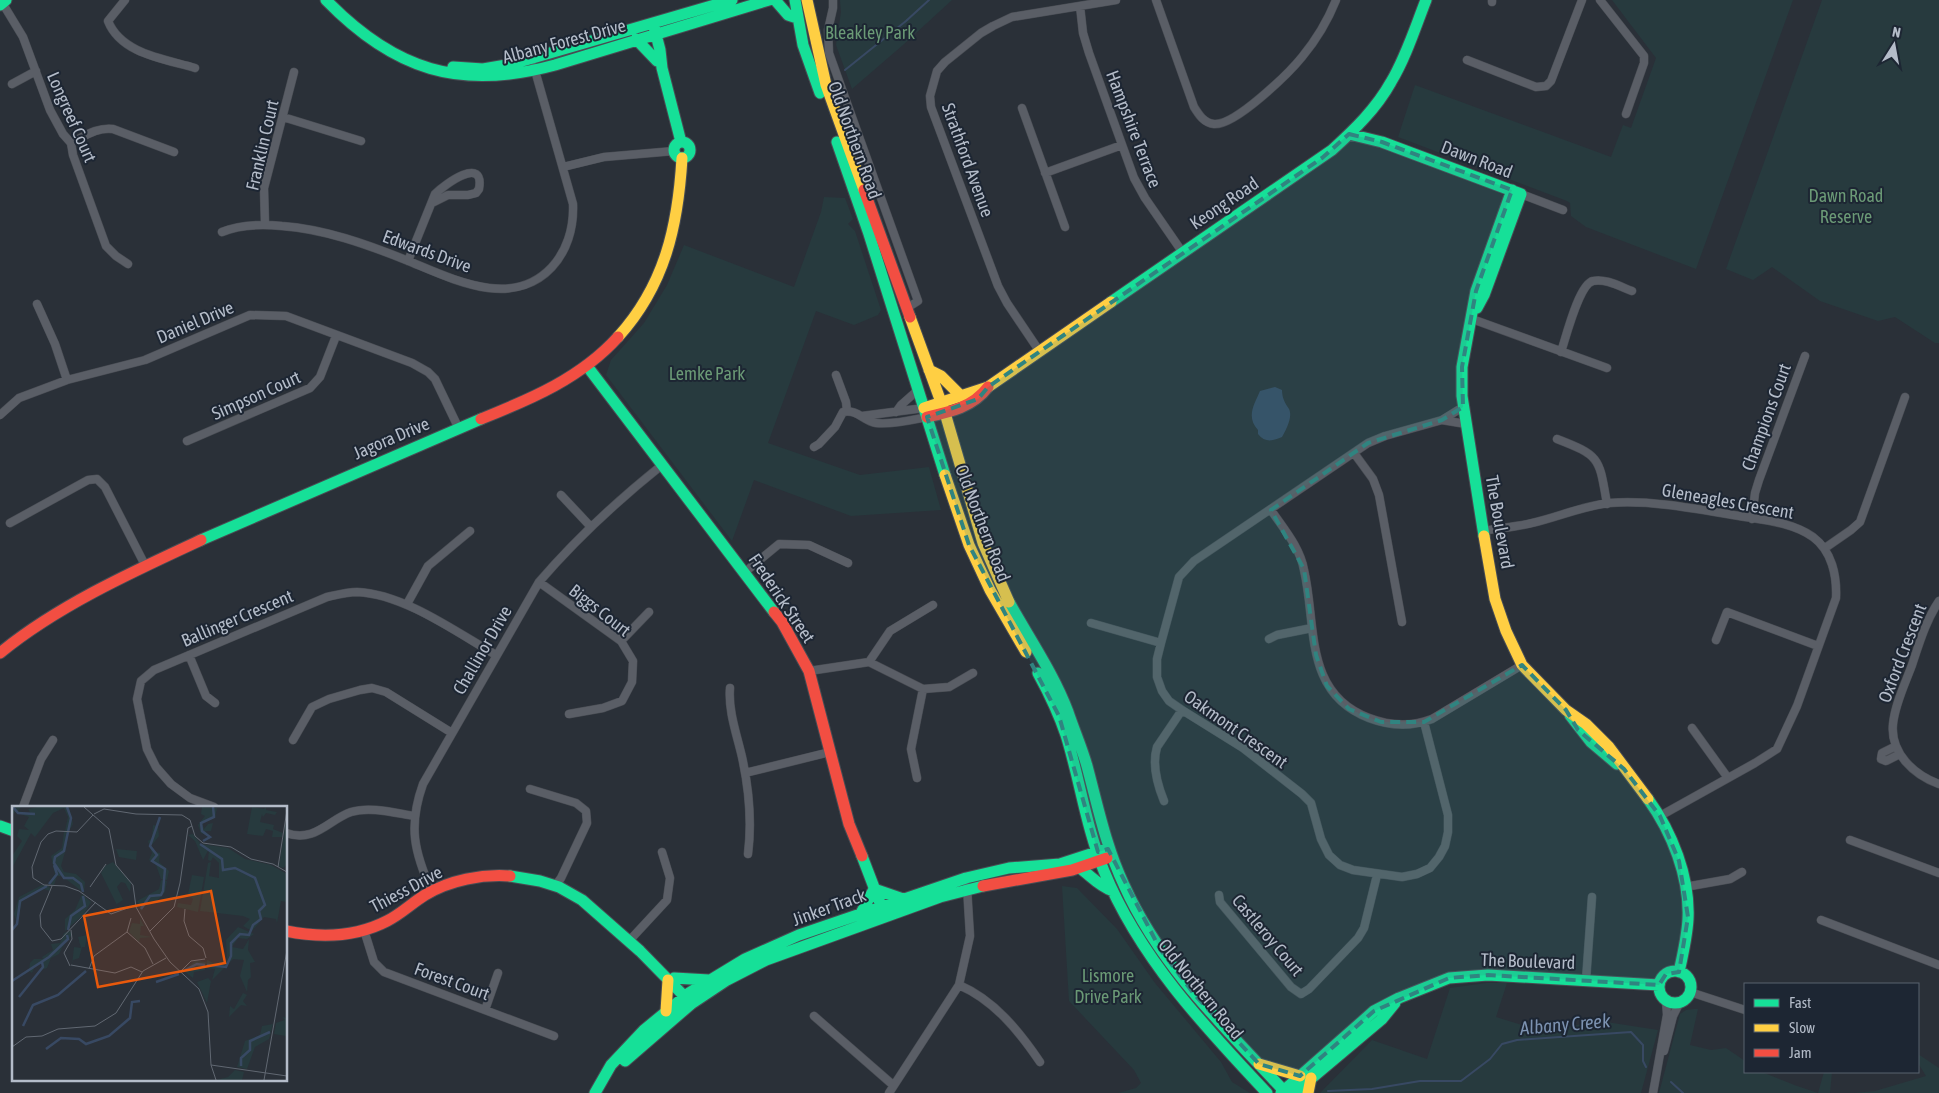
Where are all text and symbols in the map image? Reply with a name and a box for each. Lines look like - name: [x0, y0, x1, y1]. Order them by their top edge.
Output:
- street label: Albany Forest Drive: [500, 14, 628, 68]
- north arrow: [1869, 20, 1919, 70]
- park label: Bleakley Park: [825, 22, 915, 43]
- text: N: [1891, 24, 1902, 41]
- street label: Hampshire Terrace: [1102, 67, 1166, 191]
- street label: Longreef Court: [43, 69, 101, 165]
- street label: Old Northern Road: [824, 78, 886, 202]
- street label: Franklin Court: [241, 98, 283, 192]
- street label: Strathford Avenue: [938, 100, 998, 220]
- street label: Dawn Road: [1438, 136, 1516, 182]
- street label: Keong Road: [1186, 172, 1262, 234]
- park label: Dawn Road Reserve: [1809, 185, 1883, 227]
- street label: Edwards Drive: [380, 225, 474, 277]
- street label: Daniel Drive: [153, 296, 237, 348]
- street label: Champions Court: [1737, 361, 1795, 473]
- park label: Lemke Park: [669, 363, 745, 384]
- street label: Simpson Court: [208, 366, 304, 424]
- street label: Jagora Drive: [350, 413, 432, 463]
- street label: Old Northern Road: [951, 462, 1015, 584]
- street label: The Boulevard: [1481, 474, 1519, 570]
- street label: Gleneagles Crescent: [1660, 479, 1796, 523]
- street label: Frederick Street: [745, 549, 819, 647]
- street label: Biggs Court: [565, 580, 635, 640]
- street label: Ballinger Crescent: [178, 585, 296, 651]
- street label: Oxford Crescent: [1874, 601, 1930, 705]
- street label: Challinor Drive: [448, 602, 516, 698]
- street label: Oakmont Crescent: [1180, 686, 1292, 772]
- inset map: [12, 806, 288, 1080]
- street label: Thiess Drive: [366, 861, 446, 917]
- street label: Jinker Track: [789, 884, 869, 930]
- street label: Castleroy Court: [1228, 890, 1308, 980]
- street label: Old Northern Road: [1154, 934, 1248, 1044]
- street label: The Boulevard: [1480, 949, 1576, 973]
- street label: Forest Court: [412, 958, 492, 1004]
- park label: Lismore Drive Park: [1074, 965, 1142, 1007]
- legend: [1744, 983, 1919, 1073]
- text: Fast: [1789, 994, 1811, 1011]
- water label: Albany Creek: [1518, 1009, 1612, 1039]
- text: Slow: [1789, 1019, 1815, 1036]
- text: Jam: [1789, 1044, 1812, 1061]

